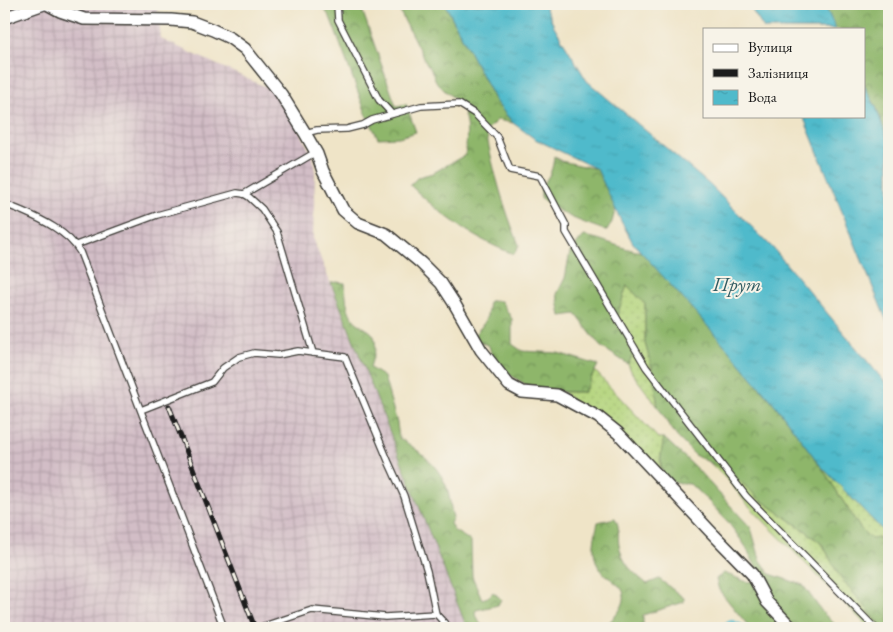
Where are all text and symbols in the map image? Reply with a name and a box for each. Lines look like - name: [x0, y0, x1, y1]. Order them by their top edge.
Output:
- legend: [703, 28, 866, 118]
- text: Вулиця: [748, 37, 793, 56]
- text: Залізниця: [748, 63, 809, 82]
- text: Вода: [748, 87, 777, 106]
- water label: Прут: [712, 271, 761, 297]

